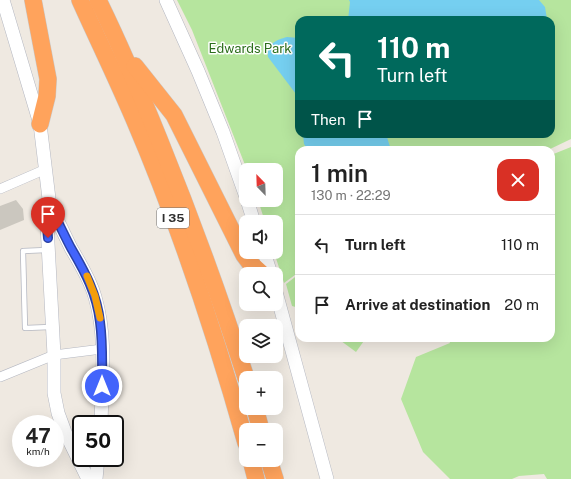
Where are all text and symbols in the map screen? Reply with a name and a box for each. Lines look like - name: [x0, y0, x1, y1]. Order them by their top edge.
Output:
- text: 110 m: [377, 31, 450, 64]
- icon: left: [311, 32, 363, 84]
- park label: Edwards Park: [208, 41, 292, 56]
- text: Turn left: [377, 65, 447, 86]
- icon: arrive: [354, 108, 376, 130]
- text: Then: [311, 111, 346, 128]
- text: 1 min: [311, 159, 368, 187]
- button: close: [497, 159, 539, 201]
- north arrow: [239, 163, 283, 207]
- map controls: [239, 163, 283, 467]
- text: 130 m · 22:29: [311, 188, 391, 203]
- pin: [31, 197, 65, 238]
- icon: arrive: [37, 203, 59, 225]
- road number: I 35: [157, 208, 189, 228]
- button: sound: [239, 215, 283, 259]
- icon: left: [311, 234, 333, 256]
- text: Turn left: [345, 236, 406, 253]
- text: 110 m: [501, 236, 539, 253]
- button: search: [239, 267, 283, 311]
- icon: arrive: [311, 294, 333, 316]
- text: Arrive at destination: [345, 296, 490, 313]
- text: 20 m: [504, 296, 539, 313]
- button: layers: [239, 319, 283, 363]
- position arrow: [81, 365, 123, 407]
- button: +: [239, 371, 283, 415]
- speed limit sign: 50: [72, 415, 124, 467]
- button: −: [239, 423, 283, 467]
- text: 47: [25, 424, 51, 448]
- text: km/h: [26, 445, 50, 457]

